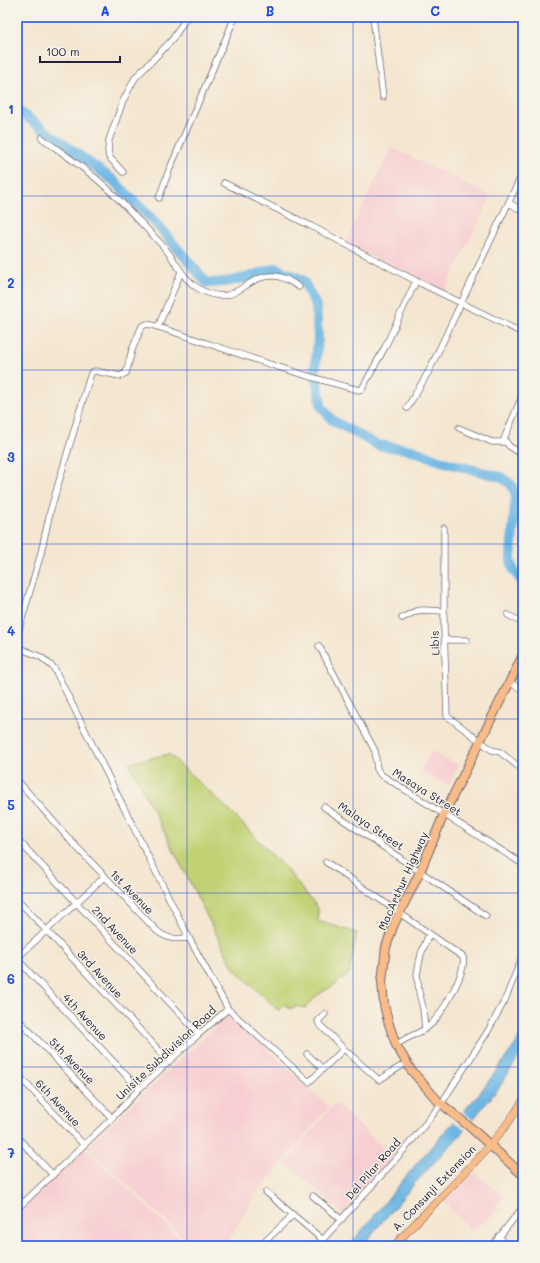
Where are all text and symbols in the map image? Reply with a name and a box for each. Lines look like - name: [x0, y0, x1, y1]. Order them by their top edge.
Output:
- text: A: [100, 2, 110, 19]
- text: B: [266, 2, 275, 19]
- text: C: [430, 2, 440, 19]
- scale bar: [40, 38, 120, 64]
- text: 100 m: [46, 43, 80, 59]
- text: 1: [8, 100, 14, 117]
- text: 2: [7, 274, 15, 291]
- text: 3: [7, 448, 15, 465]
- text: 4: [7, 622, 15, 639]
- street label: Libis: [427, 630, 442, 656]
- street label: Masaya Street: [390, 764, 465, 819]
- text: 5: [7, 796, 15, 813]
- street label: Malaya Street: [335, 798, 407, 853]
- street label: MacArthur Highway: [374, 829, 431, 932]
- street label: 1st Avenue: [107, 866, 158, 917]
- street label: 2nd Avenue: [89, 902, 142, 957]
- street label: 3rd Avenue: [74, 946, 127, 1001]
- text: 6: [7, 970, 15, 987]
- street label: 4th Avenue: [60, 990, 111, 1044]
- street label: Unisite Subdivision Road: [112, 1002, 219, 1103]
- street label: 5th Avenue: [46, 1034, 98, 1087]
- street label: 6th Avenue: [33, 1076, 84, 1130]
- street label: Del Pilar Road: [342, 1135, 403, 1203]
- street label: A. Consunji Extension: [389, 1141, 479, 1234]
- text: 7: [7, 1144, 15, 1161]

